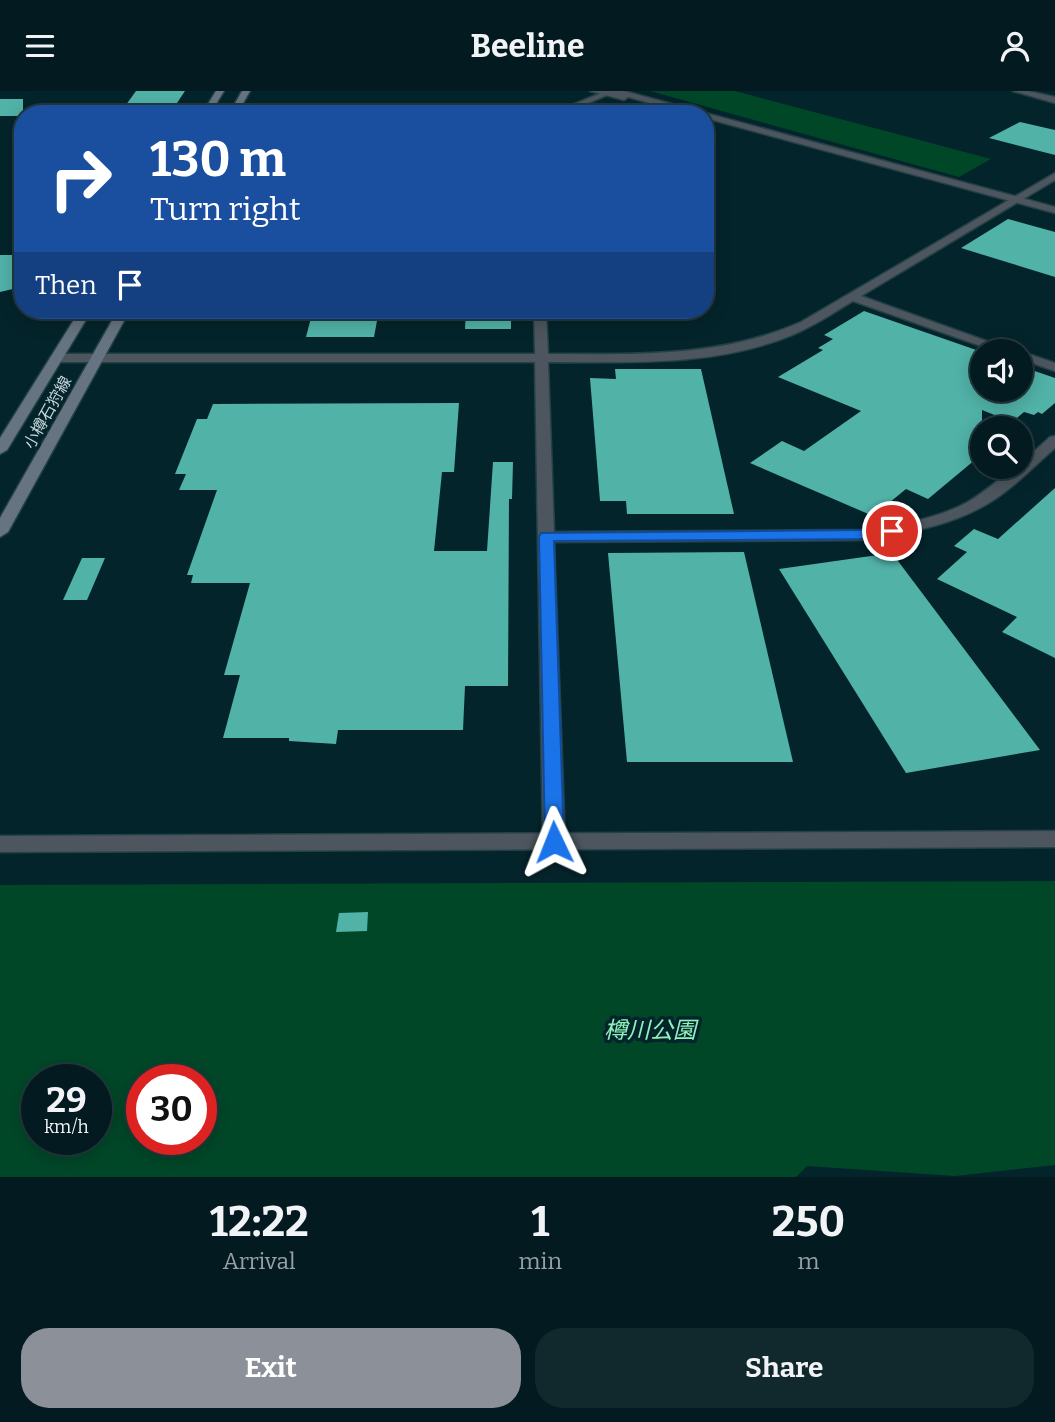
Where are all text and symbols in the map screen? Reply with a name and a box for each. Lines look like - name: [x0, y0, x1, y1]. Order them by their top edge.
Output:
- icon: menu: [21, 27, 59, 65]
- text: Beeline: [471, 27, 584, 65]
- icon: person: [996, 27, 1034, 65]
- text: 130 m: [150, 130, 286, 189]
- icon: right: [35, 133, 126, 224]
- text: Turn right: [150, 190, 301, 228]
- icon: arrive: [111, 266, 149, 304]
- text: Then: [35, 270, 97, 301]
- map controls: [970, 339, 1033, 479]
- button: sound: [970, 339, 1033, 402]
- street label: 小樽石狩線: [20, 373, 75, 452]
- button: search: [970, 416, 1033, 479]
- pin: [862, 501, 922, 561]
- icon: arrive: [873, 512, 911, 550]
- position arrow: [517, 805, 591, 879]
- park label: 樽川公園: [604, 1016, 699, 1044]
- speed limit sign: 30: [126, 1064, 217, 1155]
- text: 29: [46, 1079, 87, 1121]
- text: km/h: [44, 1116, 89, 1138]
- text: 12:22: [210, 1197, 309, 1247]
- text: 1: [531, 1197, 549, 1247]
- text: 250: [772, 1197, 845, 1247]
- text: Arrival: [223, 1247, 296, 1275]
- text: min: [519, 1247, 562, 1275]
- text: m: [797, 1247, 819, 1275]
- button: Exit: [21, 1328, 521, 1408]
- button: Share: [535, 1328, 1034, 1408]

